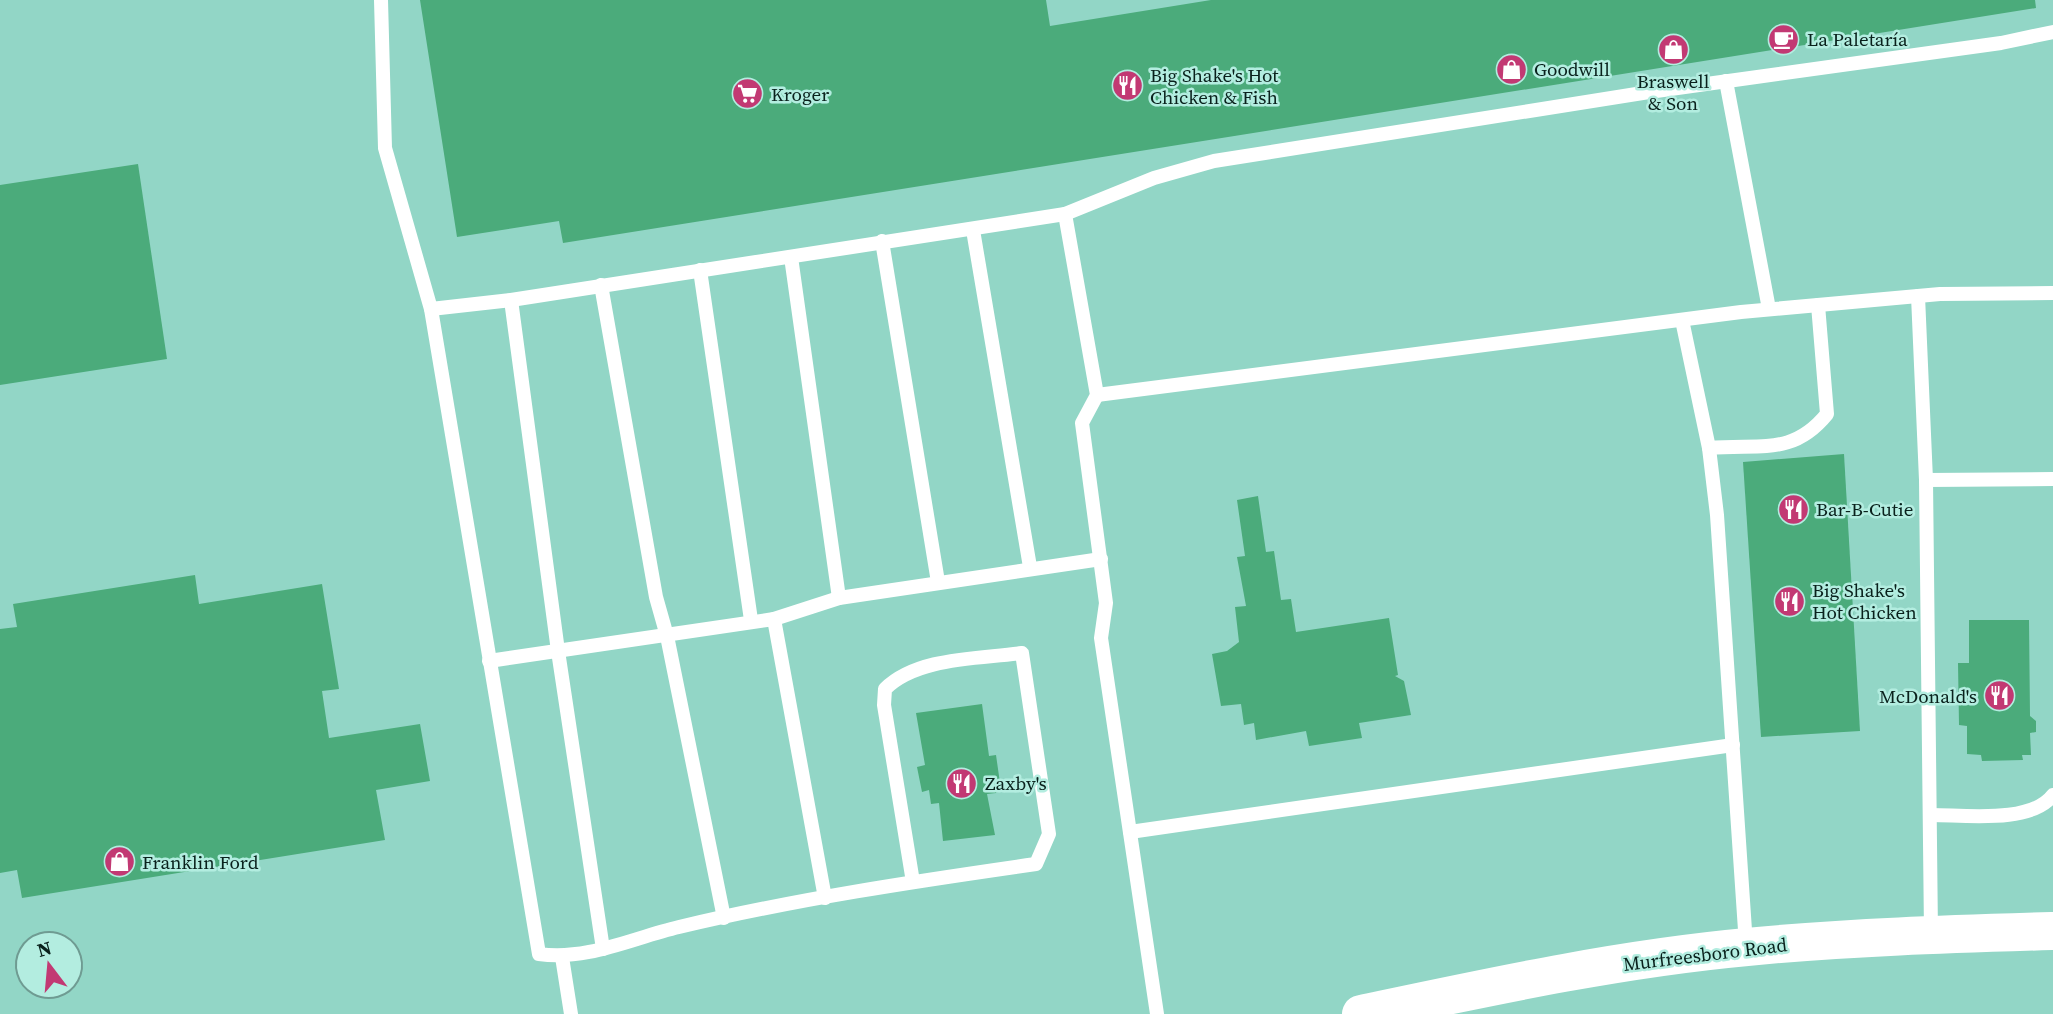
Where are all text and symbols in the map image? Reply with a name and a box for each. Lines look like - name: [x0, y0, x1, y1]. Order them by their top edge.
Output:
- cafe icon: La Paletaría: [1767, 22, 1801, 56]
- place label: La Paletaría: [1807, 26, 1908, 52]
- shop icon: Braswell & Son: [1656, 33, 1690, 67]
- shop icon: Goodwill: [1494, 52, 1528, 86]
- place label: Goodwill: [1534, 56, 1610, 82]
- place label: Big Shake's Hot Chicken & Fish: [1150, 62, 1279, 110]
- place label: Braswell & Son: [1637, 68, 1710, 116]
- restaurant icon: Big Shake's Hot Chicken & Fish: [1110, 69, 1144, 103]
- supermarket icon: Kroger: [731, 77, 765, 111]
- place label: Kroger: [771, 81, 829, 107]
- restaurant icon: Bar-B-Cutie: [1776, 492, 1810, 526]
- place label: Bar-B-Cutie: [1816, 496, 1913, 522]
- place label: Big Shake's Hot Chicken: [1812, 577, 1917, 625]
- restaurant icon: Big Shake's Hot Chicken: [1772, 584, 1806, 618]
- restaurant icon: McDonald's: [1983, 679, 2017, 713]
- place label: McDonald's: [1879, 683, 1977, 709]
- restaurant icon: Zaxby's: [945, 766, 979, 800]
- place label: Zaxby's: [985, 770, 1047, 796]
- shop icon: Franklin Ford: [102, 845, 136, 879]
- place label: Franklin Ford: [142, 849, 259, 875]
- north arrow: [14, 930, 84, 1000]
- street label: Murfreesboro Road: [1622, 931, 1789, 977]
- text: N: [34, 934, 55, 963]

